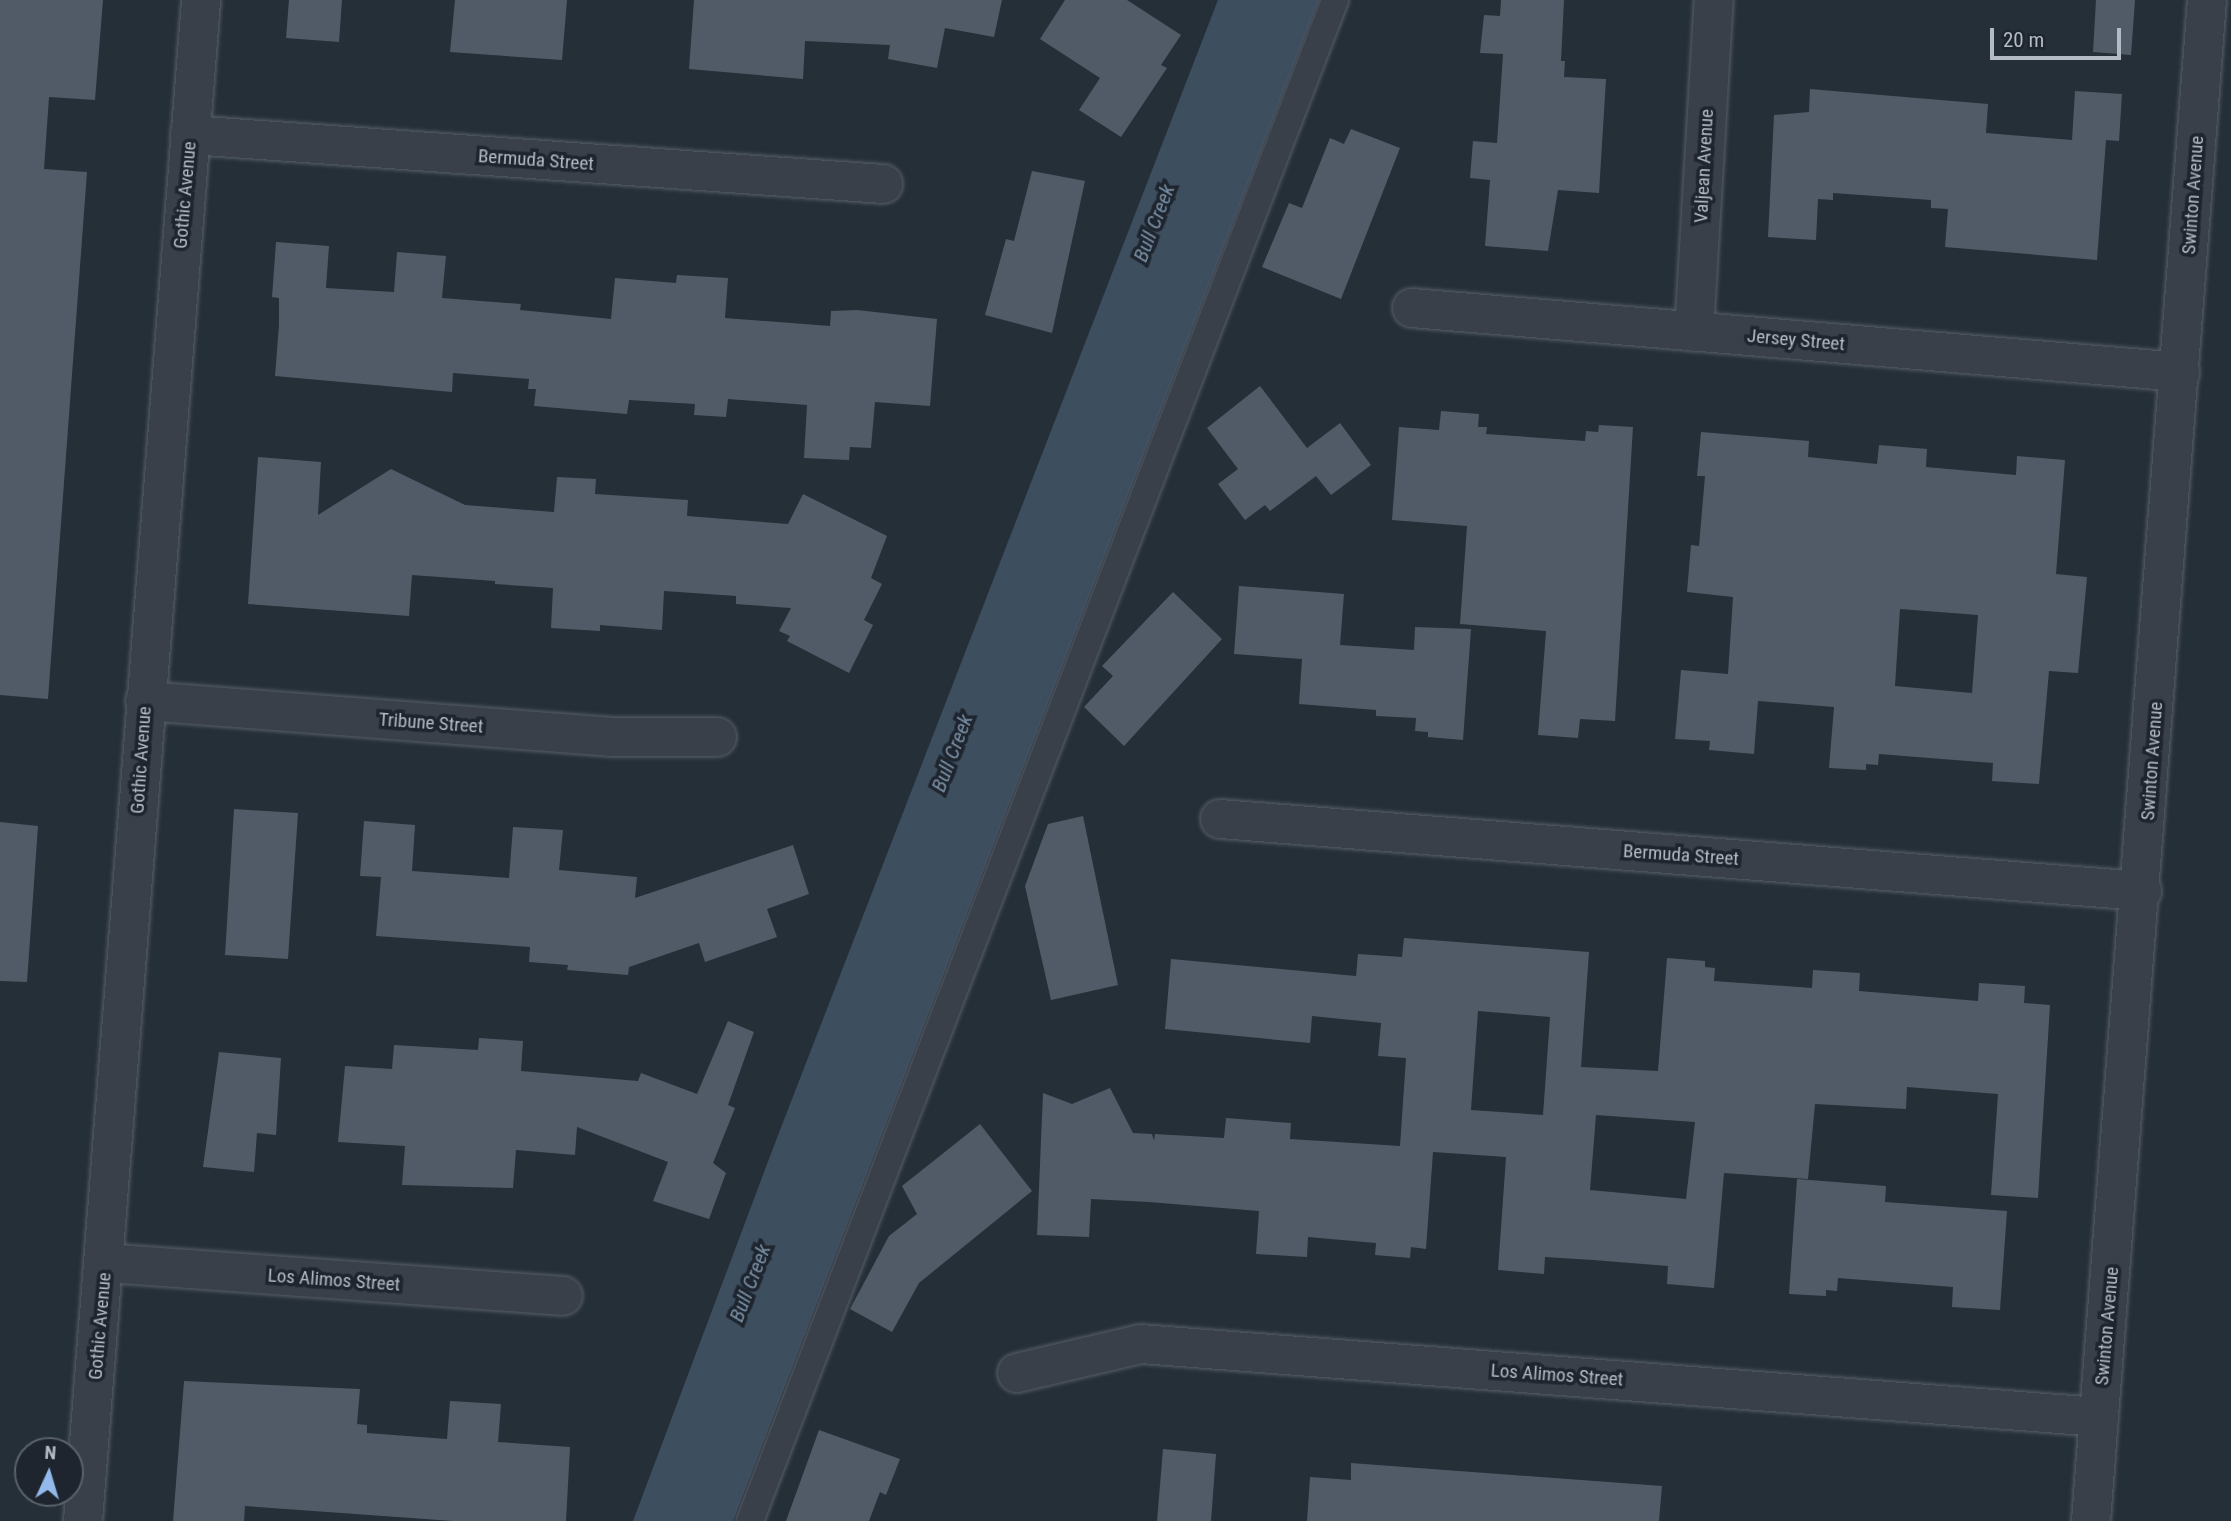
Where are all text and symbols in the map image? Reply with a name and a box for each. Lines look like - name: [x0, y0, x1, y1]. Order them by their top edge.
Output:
- scale bar: [1993, 14, 2124, 58]
- text: 20 m: [2003, 28, 2044, 52]
- street label: Valjean Avenue: [1690, 108, 1718, 224]
- street label: Swinton Avenue: [2177, 135, 2209, 255]
- street label: Gothic Avenue: [169, 140, 201, 250]
- street label: Bermuda Street: [477, 145, 595, 175]
- water label: Bull Creek: [1128, 181, 1180, 265]
- street label: Jersey Street: [1746, 324, 1846, 356]
- street label: Swinton Avenue: [2136, 701, 2168, 821]
- street label: Gothic Avenue: [126, 705, 156, 815]
- street label: Tribune Street: [378, 708, 484, 738]
- water label: Bull Creek: [926, 711, 978, 795]
- street label: Bermuda Street: [1622, 840, 1740, 870]
- water label: Bull Creek: [724, 1241, 776, 1325]
- street label: Los Alimos Street: [267, 1264, 401, 1296]
- street label: Swinton Avenue: [2090, 1266, 2124, 1386]
- street label: Gothic Avenue: [84, 1271, 116, 1381]
- street label: Los Alimos Street: [1490, 1359, 1624, 1391]
- north arrow: [14, 1437, 84, 1507]
- text: N: [44, 1441, 57, 1464]

